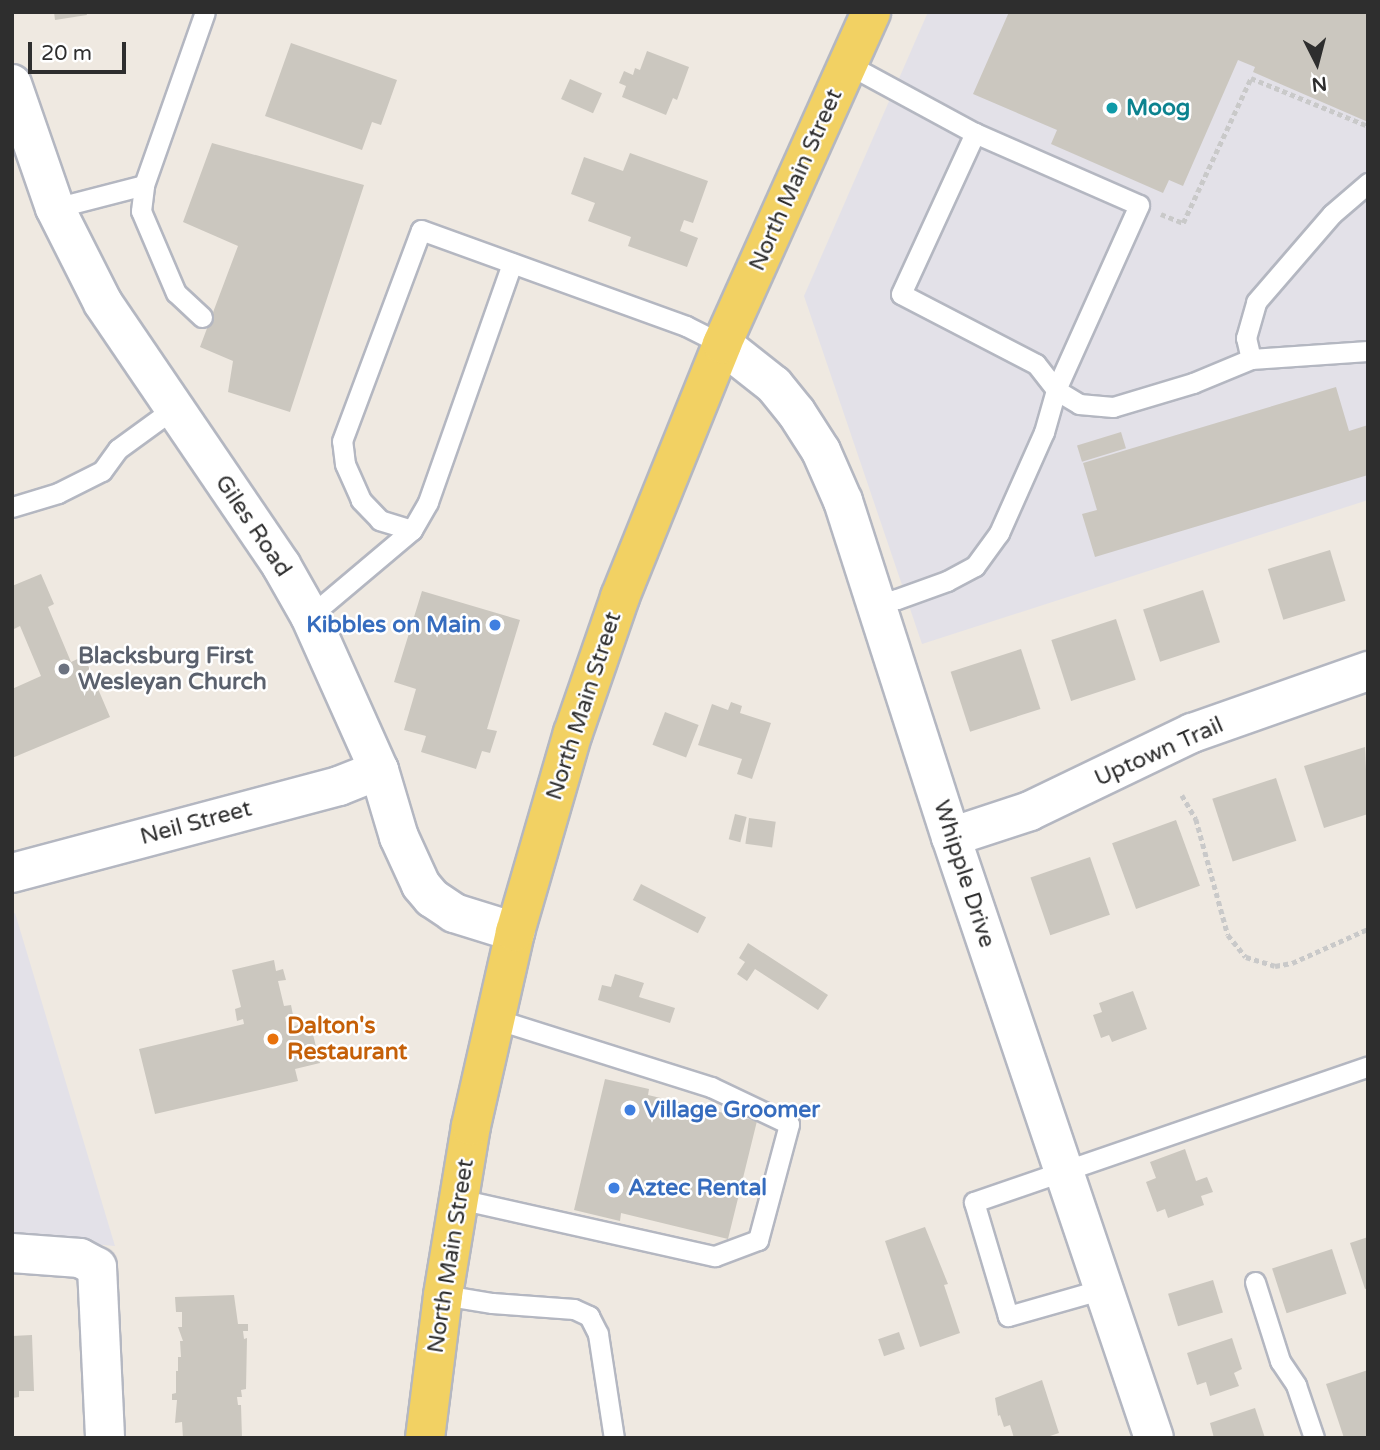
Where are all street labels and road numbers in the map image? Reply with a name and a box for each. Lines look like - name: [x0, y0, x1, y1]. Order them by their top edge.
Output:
- street label: North Main Street: [743, 85, 849, 275]
- street label: Giles Road: [209, 470, 297, 582]
- street label: North Main Street: [541, 608, 627, 804]
- street label: Uptown Trail: [1090, 711, 1228, 793]
- street label: Neil Street: [137, 795, 255, 851]
- street label: Whipple Drive: [927, 797, 1001, 951]
- street label: North Main Street: [422, 1157, 480, 1355]

